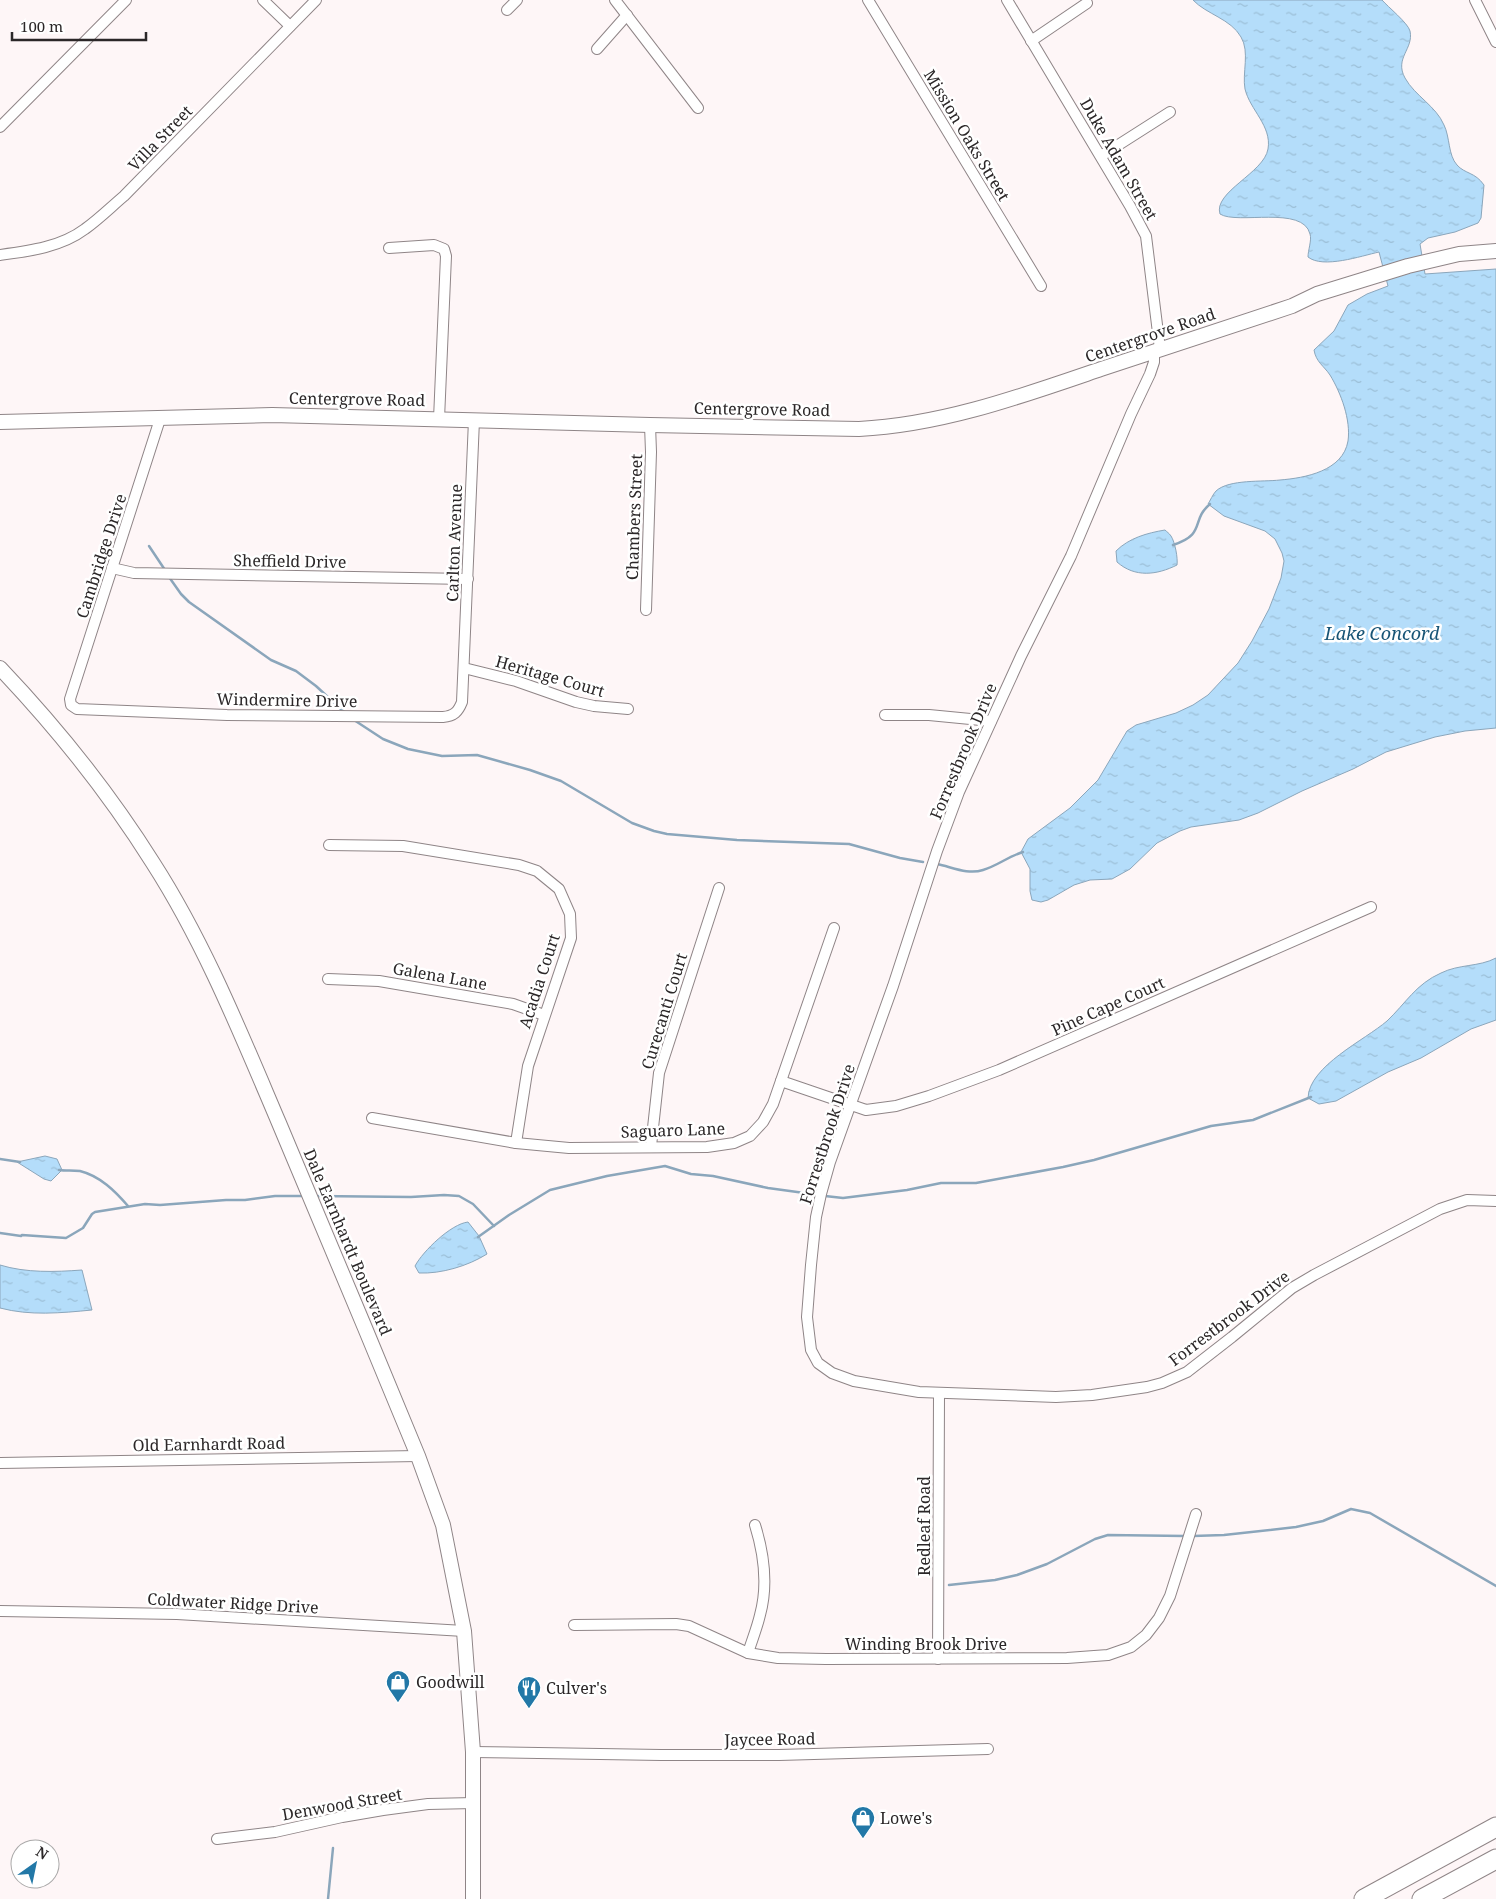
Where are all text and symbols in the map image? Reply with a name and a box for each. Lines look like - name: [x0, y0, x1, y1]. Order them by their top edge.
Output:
- scale bar: [12, 10, 146, 42]
- text: 100 m: [20, 16, 63, 36]
- street label: Mission Oaks Street: [919, 65, 1015, 205]
- street label: Duke Adam Street: [1075, 94, 1163, 224]
- street label: Villa Street: [123, 100, 197, 176]
- street label: Centergrove Road: [1082, 302, 1218, 368]
- street label: Centergrove Road: [289, 387, 426, 411]
- street label: Centergrove Road: [694, 397, 831, 421]
- street label: Chambers Street: [621, 453, 647, 580]
- street label: Carlton Avenue: [441, 484, 467, 602]
- street label: Cambridge Drive: [70, 491, 132, 621]
- street label: Sheffield Drive: [233, 549, 347, 573]
- water label: Lake Concord: [1323, 621, 1440, 645]
- street label: Heritage Court: [493, 650, 607, 702]
- street label: Forrestbrook Drive: [924, 680, 1002, 822]
- street label: Windermire Drive: [216, 688, 358, 712]
- street label: Acadia Court: [513, 930, 565, 1031]
- street label: Curecanti Court: [636, 950, 692, 1072]
- street label: Galena Lane: [391, 957, 489, 995]
- street label: Pine Cape Court: [1048, 971, 1168, 1041]
- street label: Forrestbrook Drive: [794, 1061, 860, 1207]
- street label: Saguaro Lane: [621, 1117, 725, 1143]
- street label: Dale Earnhardt Boulevard: [299, 1145, 397, 1339]
- street label: Forrestbrook Drive: [1164, 1265, 1294, 1371]
- street label: Old Earnhardt Road: [133, 1432, 286, 1456]
- street label: Redleaf Road: [913, 1476, 935, 1576]
- street label: Coldwater Ridge Drive: [147, 1588, 319, 1618]
- street label: Winding Brook Drive: [845, 1633, 1007, 1655]
- shop icon: Goodwill: [385, 1669, 411, 1703]
- place label: Goodwill: [416, 1671, 485, 1693]
- restaurant icon: Culver's: [516, 1675, 542, 1709]
- place label: Culver's: [546, 1677, 607, 1699]
- street label: Jaycee Road: [723, 1727, 816, 1751]
- street label: Denwood Street: [280, 1783, 404, 1825]
- shop icon: Lowe's: [850, 1805, 876, 1839]
- place label: Lowe's: [880, 1807, 932, 1829]
- north arrow: [10, 1839, 60, 1889]
- text: N: [33, 1842, 52, 1864]

